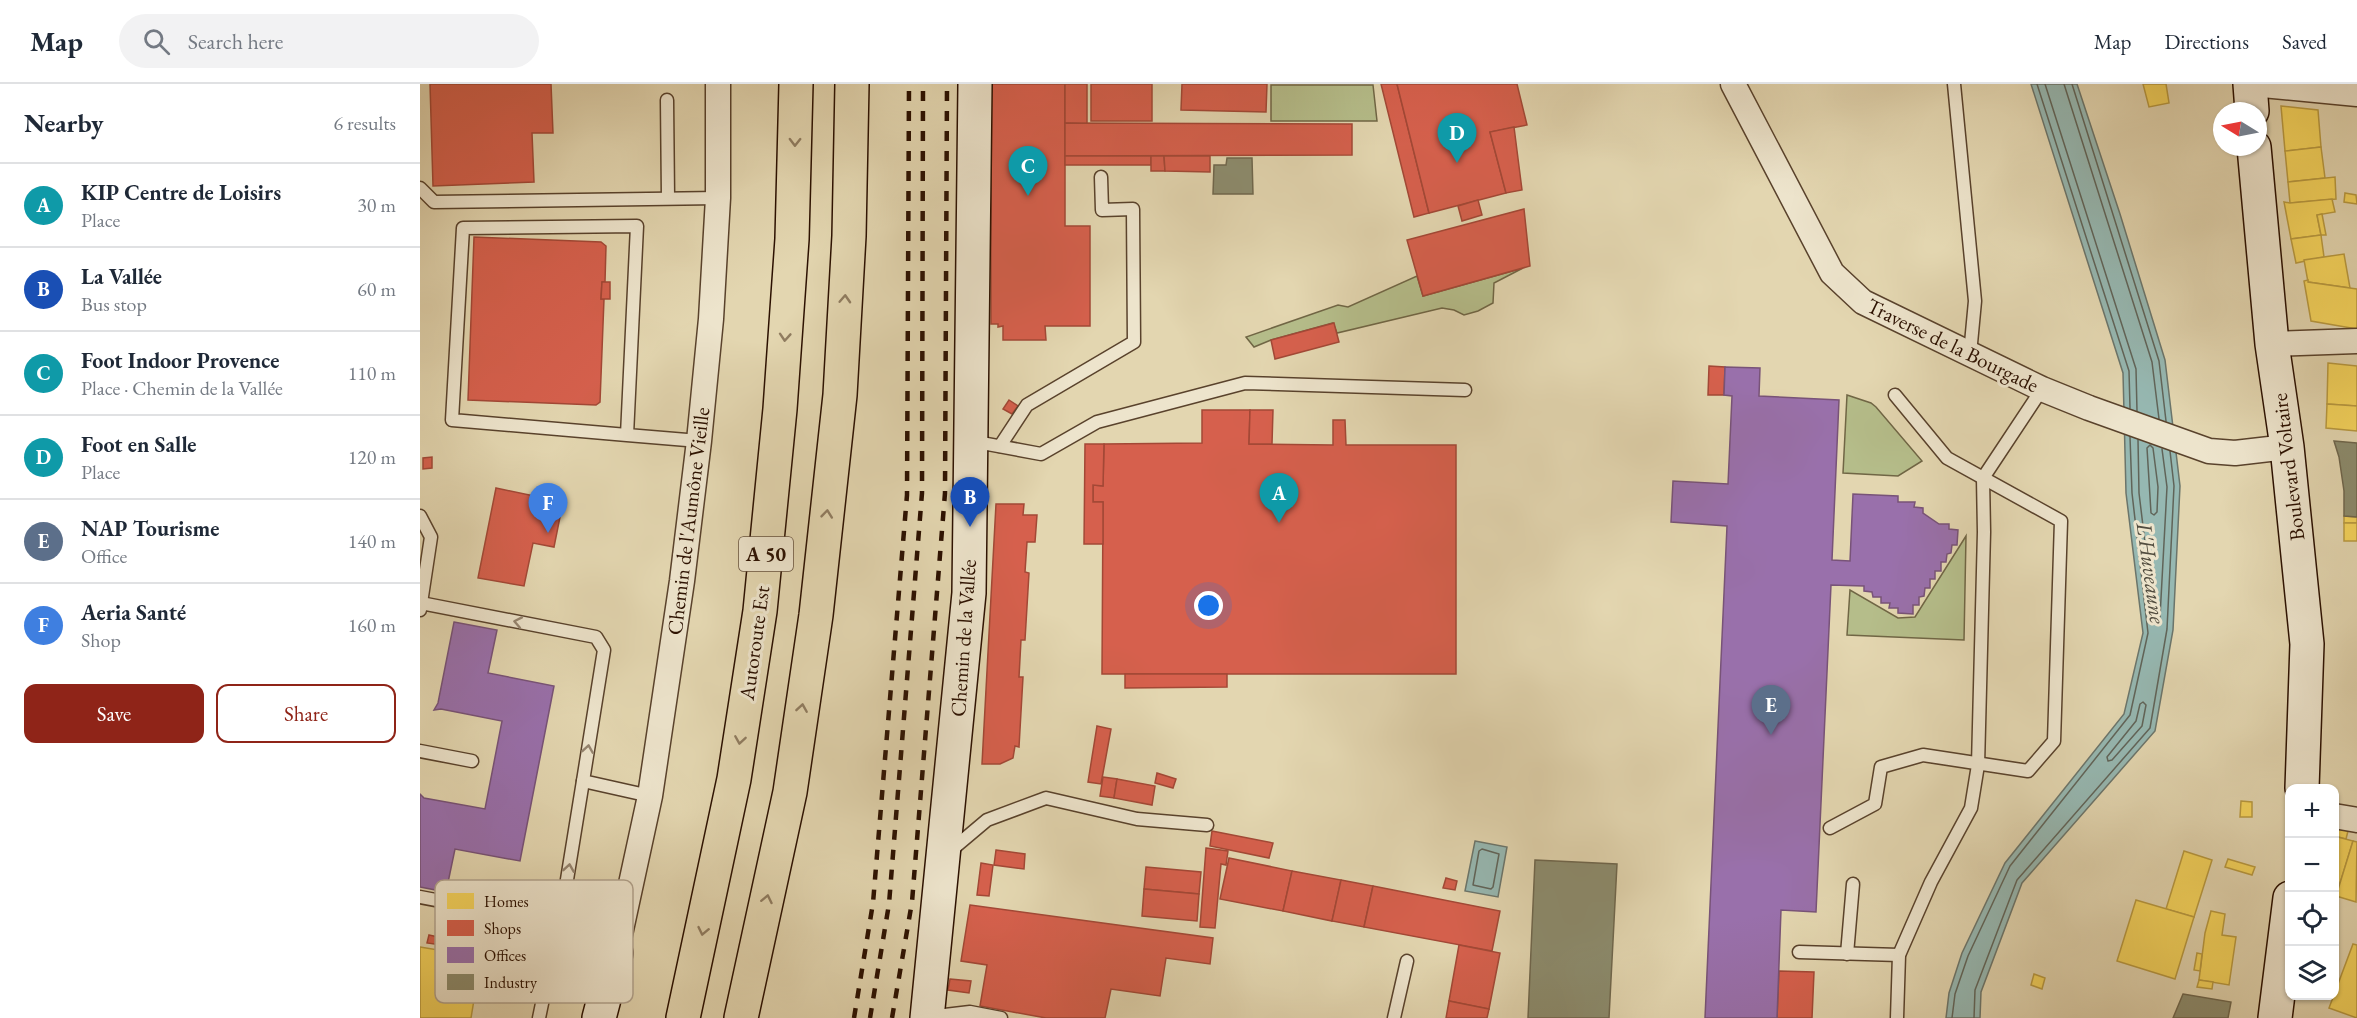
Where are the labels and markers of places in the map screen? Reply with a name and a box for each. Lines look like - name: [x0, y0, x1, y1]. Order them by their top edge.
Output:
- pin: D: [1438, 113, 1476, 163]
- pin: C: [1008, 147, 1048, 196]
- pin: A: [1260, 474, 1298, 523]
- pin: B: [950, 478, 990, 527]
- pin: F: [528, 484, 568, 533]
- pin: E: [1752, 686, 1790, 735]

